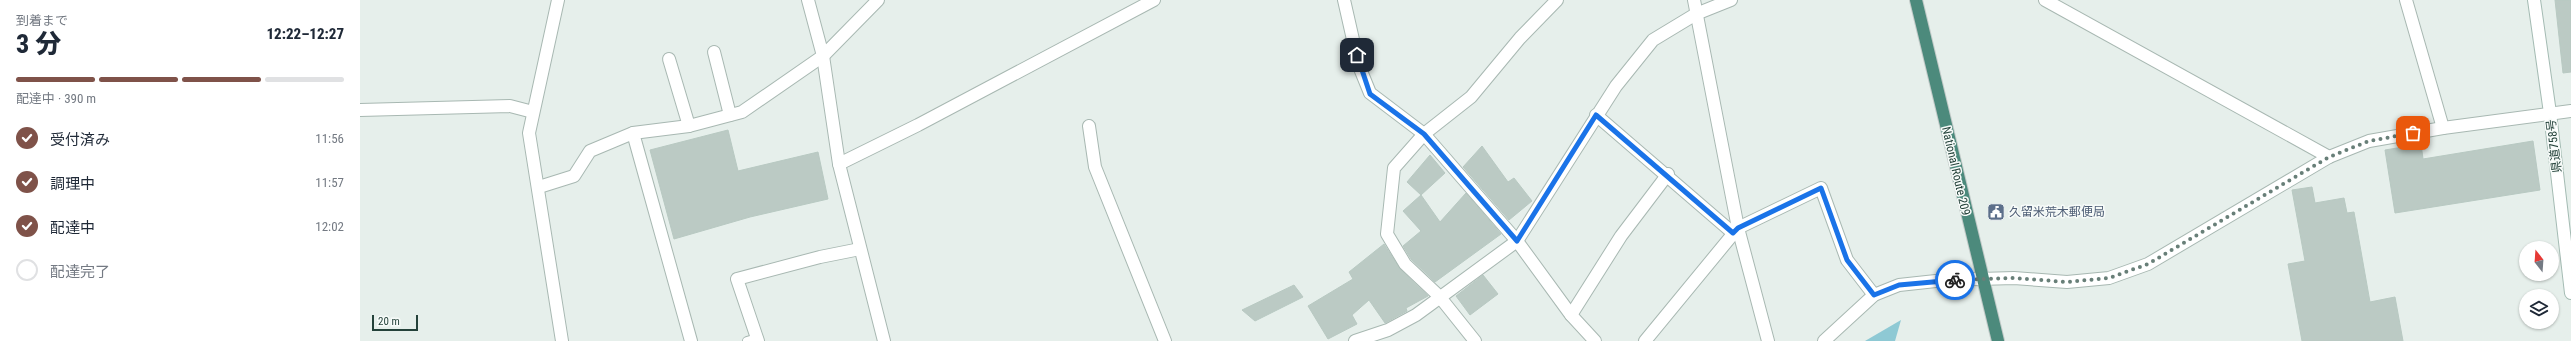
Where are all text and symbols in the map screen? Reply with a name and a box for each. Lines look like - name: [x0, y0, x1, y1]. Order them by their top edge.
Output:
- text: 到着まで: [16, 13, 68, 28]
- text: 12:22–12:27: [266, 25, 344, 43]
- text: 3 分: [16, 29, 61, 59]
- pin: [1340, 38, 1374, 72]
- icon: home: [1346, 44, 1368, 66]
- text: 配達中 · 390 m: [16, 91, 96, 106]
- pin: [2396, 116, 2430, 150]
- street label: 県道758号: [2544, 118, 2564, 174]
- icon: bag: [2402, 122, 2424, 144]
- street label: National Route 209: [1939, 125, 1973, 217]
- icon: check: [16, 127, 38, 149]
- text: 受付済み: [50, 131, 110, 149]
- text: 11:56: [315, 131, 344, 146]
- icon: check: [16, 171, 38, 193]
- text: 調理中: [50, 175, 95, 193]
- text: 11:57: [315, 175, 344, 190]
- public building icon: 久留米荒木郵便局: [1986, 202, 2006, 222]
- place label: 久留米荒木郵便局: [2009, 205, 2105, 219]
- icon: check: [16, 215, 38, 237]
- text: 配達中: [50, 219, 95, 237]
- text: 12:02: [315, 219, 344, 234]
- north arrow: [2519, 241, 2559, 281]
- map controls: [2519, 241, 2559, 329]
- courier: [1935, 260, 1975, 300]
- text: 配達完了: [50, 263, 110, 281]
- icon: bike: [1944, 269, 1966, 291]
- button: layers: [2519, 289, 2559, 329]
- scale bar: [372, 313, 418, 332]
- text: 20 m: [378, 315, 400, 328]

